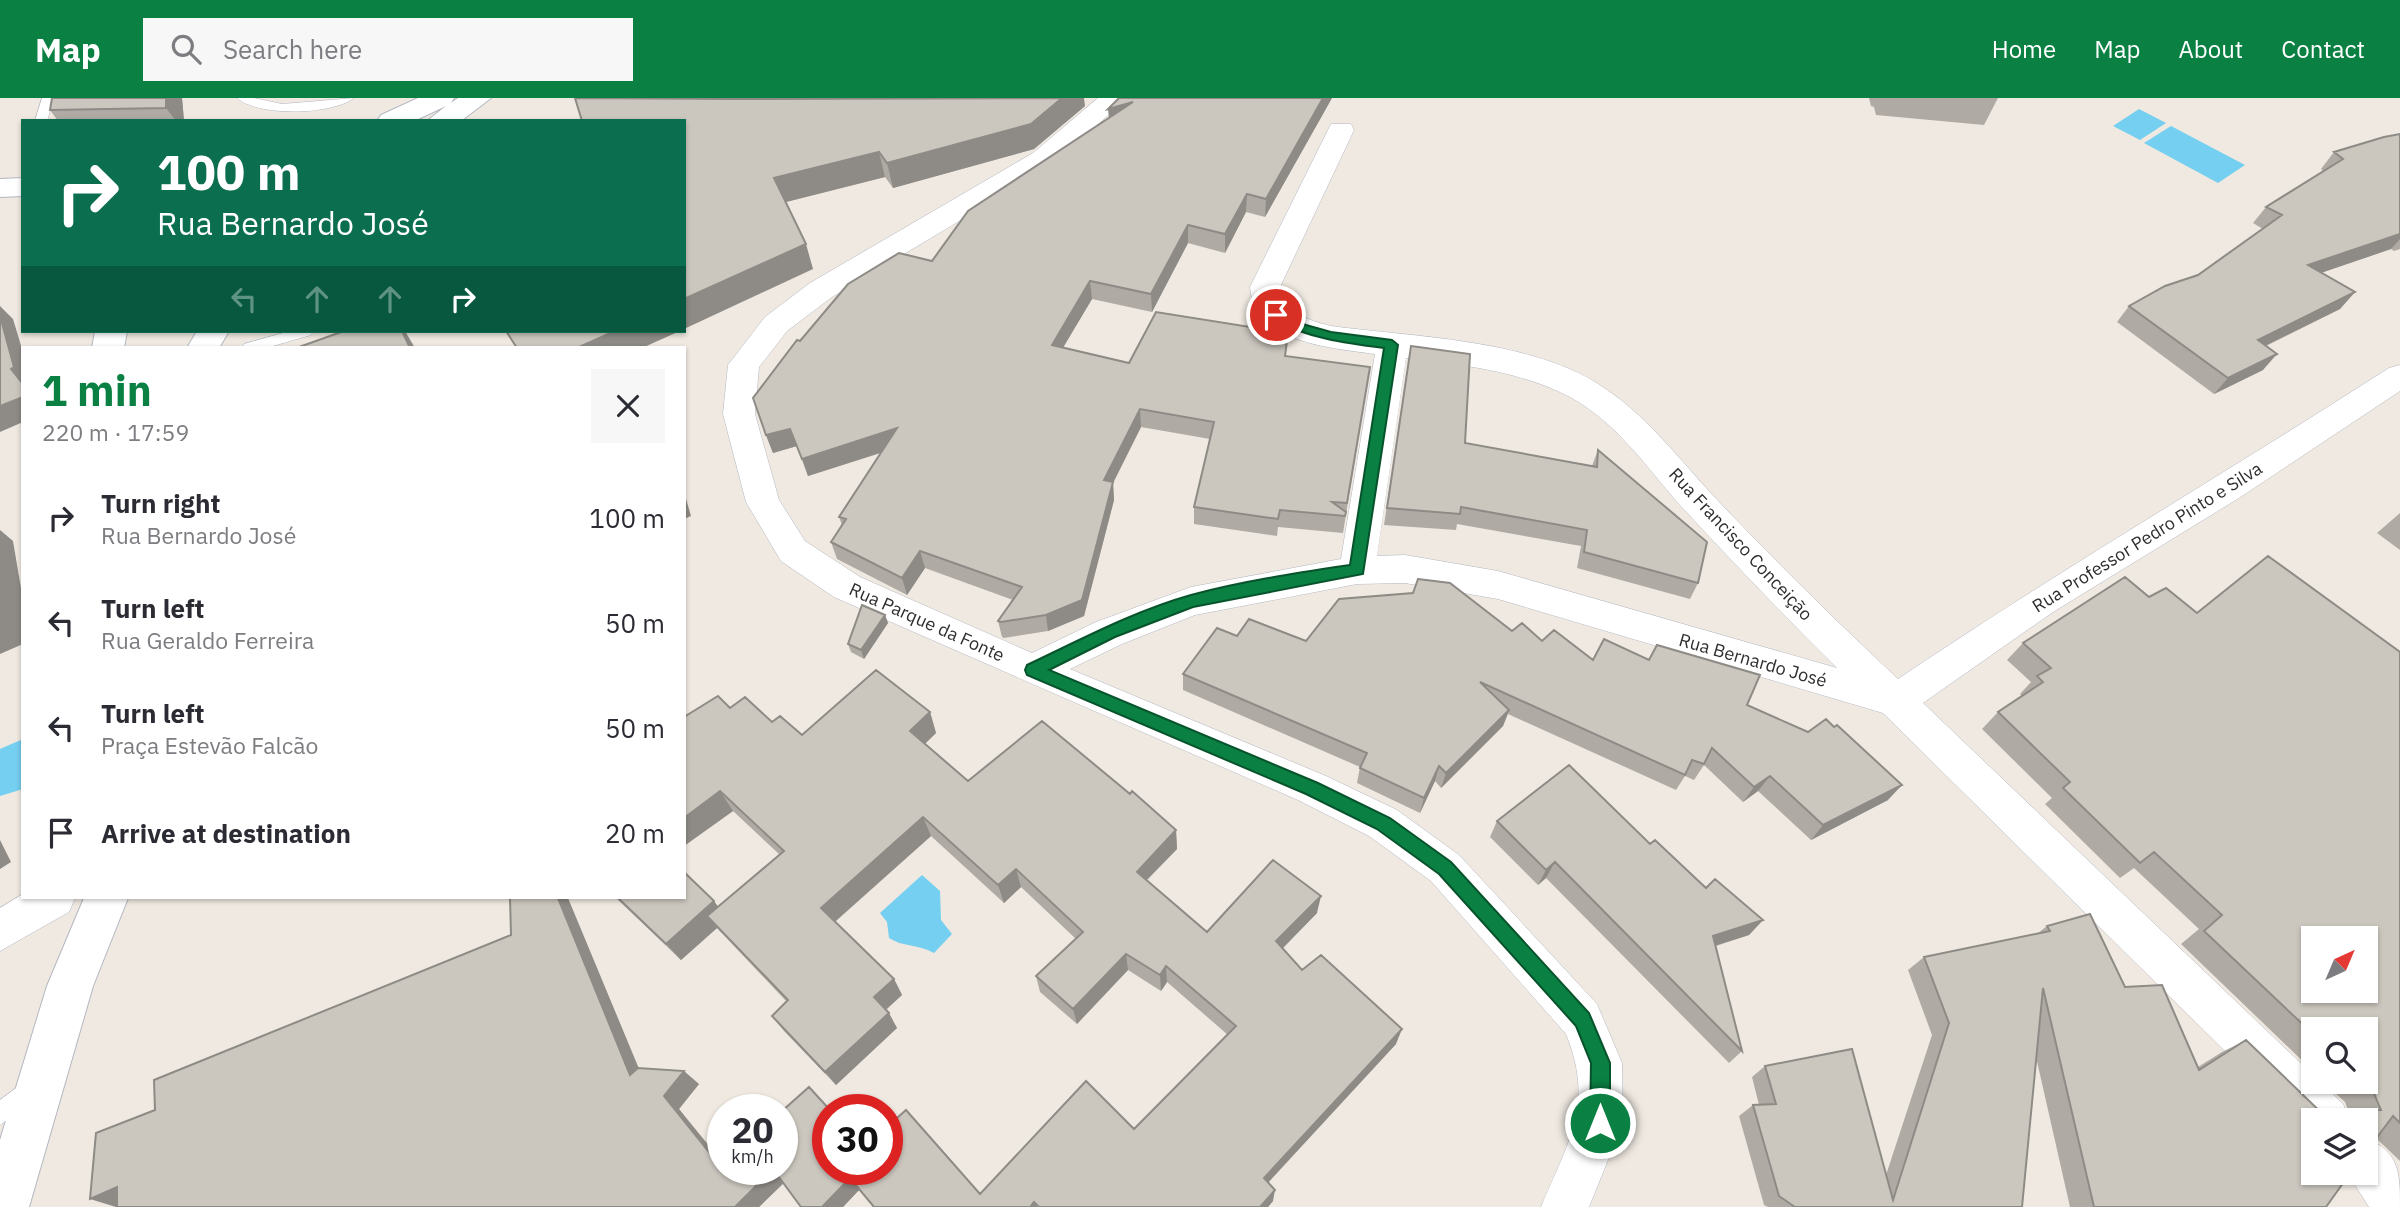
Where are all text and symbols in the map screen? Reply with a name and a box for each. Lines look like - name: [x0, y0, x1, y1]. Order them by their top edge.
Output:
- search box: [143, 18, 633, 81]
- text: Map: [35, 28, 101, 71]
- icon: search: [167, 30, 205, 68]
- text: Search here: [223, 32, 362, 66]
- text: Home: [1992, 33, 2056, 65]
- text: Map: [2094, 33, 2140, 65]
- text: About: [2178, 33, 2243, 65]
- text: Contact: [2281, 33, 2365, 65]
- text: 100 m: [157, 140, 301, 203]
- icon: right: [42, 147, 133, 238]
- text: Rua Bernardo José: [157, 202, 429, 244]
- icon: left: [225, 280, 263, 318]
- icon: ahead: [298, 280, 336, 318]
- icon: ahead: [371, 280, 409, 318]
- icon: right: [444, 280, 482, 318]
- pin: [1246, 285, 1306, 345]
- icon: arrive: [1257, 296, 1295, 334]
- text: 1 min: [42, 363, 152, 418]
- button: close: [591, 369, 665, 443]
- text: 220 m · 17:59: [42, 417, 189, 447]
- street label: Rua Professor Pedro Pinto e Silva: [2028, 456, 2267, 617]
- street label: Rua Francisco Conceição: [1664, 463, 1818, 625]
- text: Turn right: [101, 486, 220, 520]
- icon: right: [42, 499, 80, 537]
- text: 100 m: [589, 501, 665, 535]
- text: Rua Bernardo José: [101, 520, 296, 550]
- street label: Rua Parque da Fonte: [846, 577, 1008, 667]
- text: Turn left: [101, 591, 204, 625]
- icon: left: [42, 604, 80, 642]
- text: 50 m: [605, 606, 665, 640]
- text: Rua Geraldo Ferreira: [101, 625, 314, 655]
- street label: Rua Bernardo José: [1676, 628, 1830, 692]
- text: Turn left: [101, 696, 204, 730]
- icon: left: [42, 709, 80, 747]
- text: 50 m: [605, 711, 665, 745]
- text: Praça Estevão Falcão: [101, 730, 318, 760]
- icon: arrive: [42, 814, 80, 852]
- text: Arrive at destination: [101, 816, 351, 850]
- text: 20 m: [605, 816, 665, 850]
- north arrow: [2301, 926, 2378, 1003]
- map controls: [2301, 926, 2378, 1185]
- button: search: [2301, 1017, 2378, 1094]
- position arrow: [1563, 1086, 1637, 1160]
- speed limit sign: 30: [812, 1094, 903, 1185]
- text: 20: [731, 1107, 774, 1153]
- button: layers: [2301, 1108, 2378, 1185]
- text: km/h: [731, 1145, 774, 1168]

